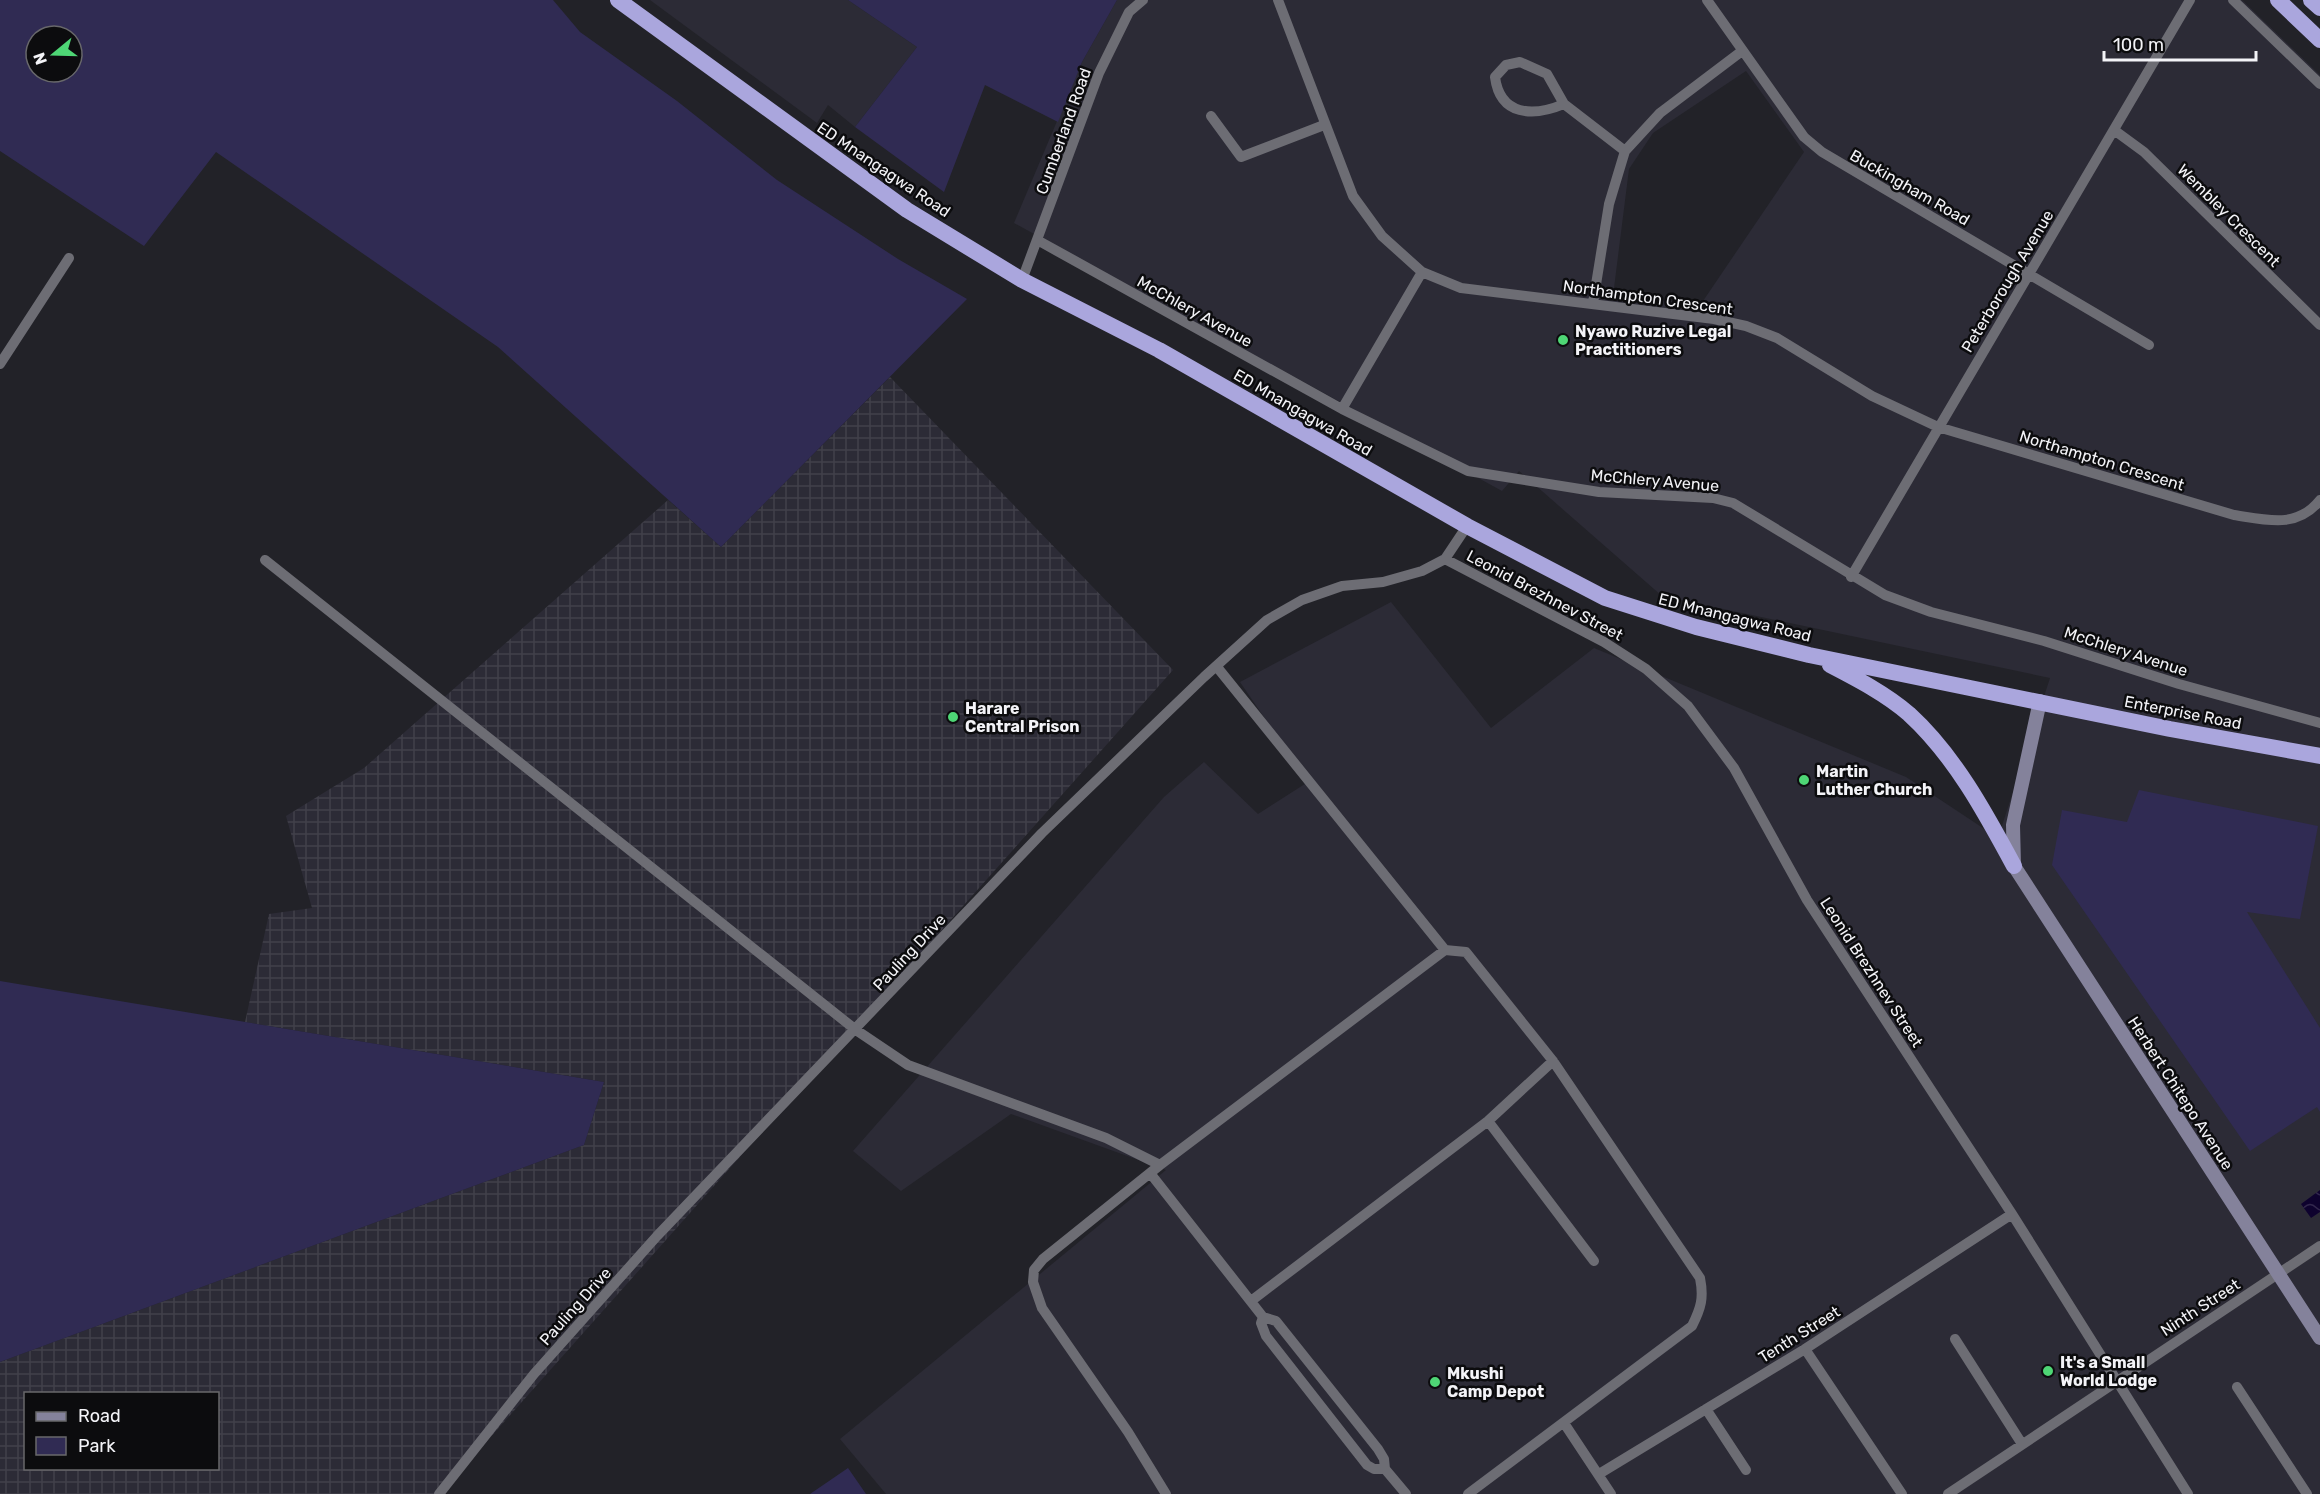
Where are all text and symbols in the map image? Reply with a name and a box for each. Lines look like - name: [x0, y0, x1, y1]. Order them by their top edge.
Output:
- north arrow: [24, 24, 84, 84]
- scale bar: [2104, 24, 2256, 62]
- text: 100 m: [2113, 34, 2164, 56]
- text: N: [29, 50, 51, 67]
- street label: Cumberland Road: [1032, 65, 1095, 197]
- street label: ED Mnangagwa Road: [813, 118, 954, 221]
- street label: Buckingham Road: [1846, 145, 1973, 229]
- street label: Wembley Crescent: [2173, 160, 2284, 271]
- street label: Peterborough Avenue: [1957, 207, 2057, 356]
- street label: McChlery Avenue: [1134, 272, 1256, 351]
- street label: Northampton Crescent: [1562, 276, 1734, 319]
- place label: Nyawo Ruzive Legal Practitioners: [1575, 322, 1731, 359]
- marker: Nyawo Ruzive Legal Practitioners: [1556, 333, 1570, 347]
- street label: ED Mnangagwa Road: [1230, 365, 1375, 460]
- street label: Northampton Crescent: [2017, 426, 2187, 495]
- street label: McChlery Avenue: [1590, 465, 1720, 496]
- street label: Leonid Brezhnev Street: [1463, 546, 1626, 645]
- street label: ED Mnangagwa Road: [1657, 589, 1813, 646]
- street label: McChlery Avenue: [2062, 623, 2190, 680]
- street label: Enterprise Road: [2123, 692, 2243, 733]
- place label: Harare Central Prison: [965, 699, 1080, 736]
- marker: Harare Central Prison: [946, 710, 960, 724]
- place label: Martin Luther Church: [1816, 762, 1932, 799]
- marker: Martin Luther Church: [1797, 773, 1811, 787]
- street label: Leonid Brezhnev Street: [1816, 894, 1927, 1051]
- street label: Pauling Drive: [869, 910, 950, 995]
- street label: Herbert Chitepo Avenue: [2124, 1013, 2237, 1174]
- street label: Pauling Drive: [536, 1264, 615, 1349]
- street label: Ninth Street: [2157, 1275, 2244, 1340]
- street label: Tenth Street: [1755, 1302, 1844, 1367]
- place label: It's a Small World Lodge: [2060, 1353, 2157, 1390]
- place label: Mkushi Camp Depot: [1447, 1364, 1545, 1401]
- marker: It's a Small World Lodge: [2041, 1364, 2055, 1378]
- marker: Mkushi Camp Depot: [1428, 1375, 1442, 1389]
- legend: [24, 1392, 219, 1470]
- text: Road: [78, 1405, 121, 1427]
- text: Park: [78, 1435, 116, 1457]

